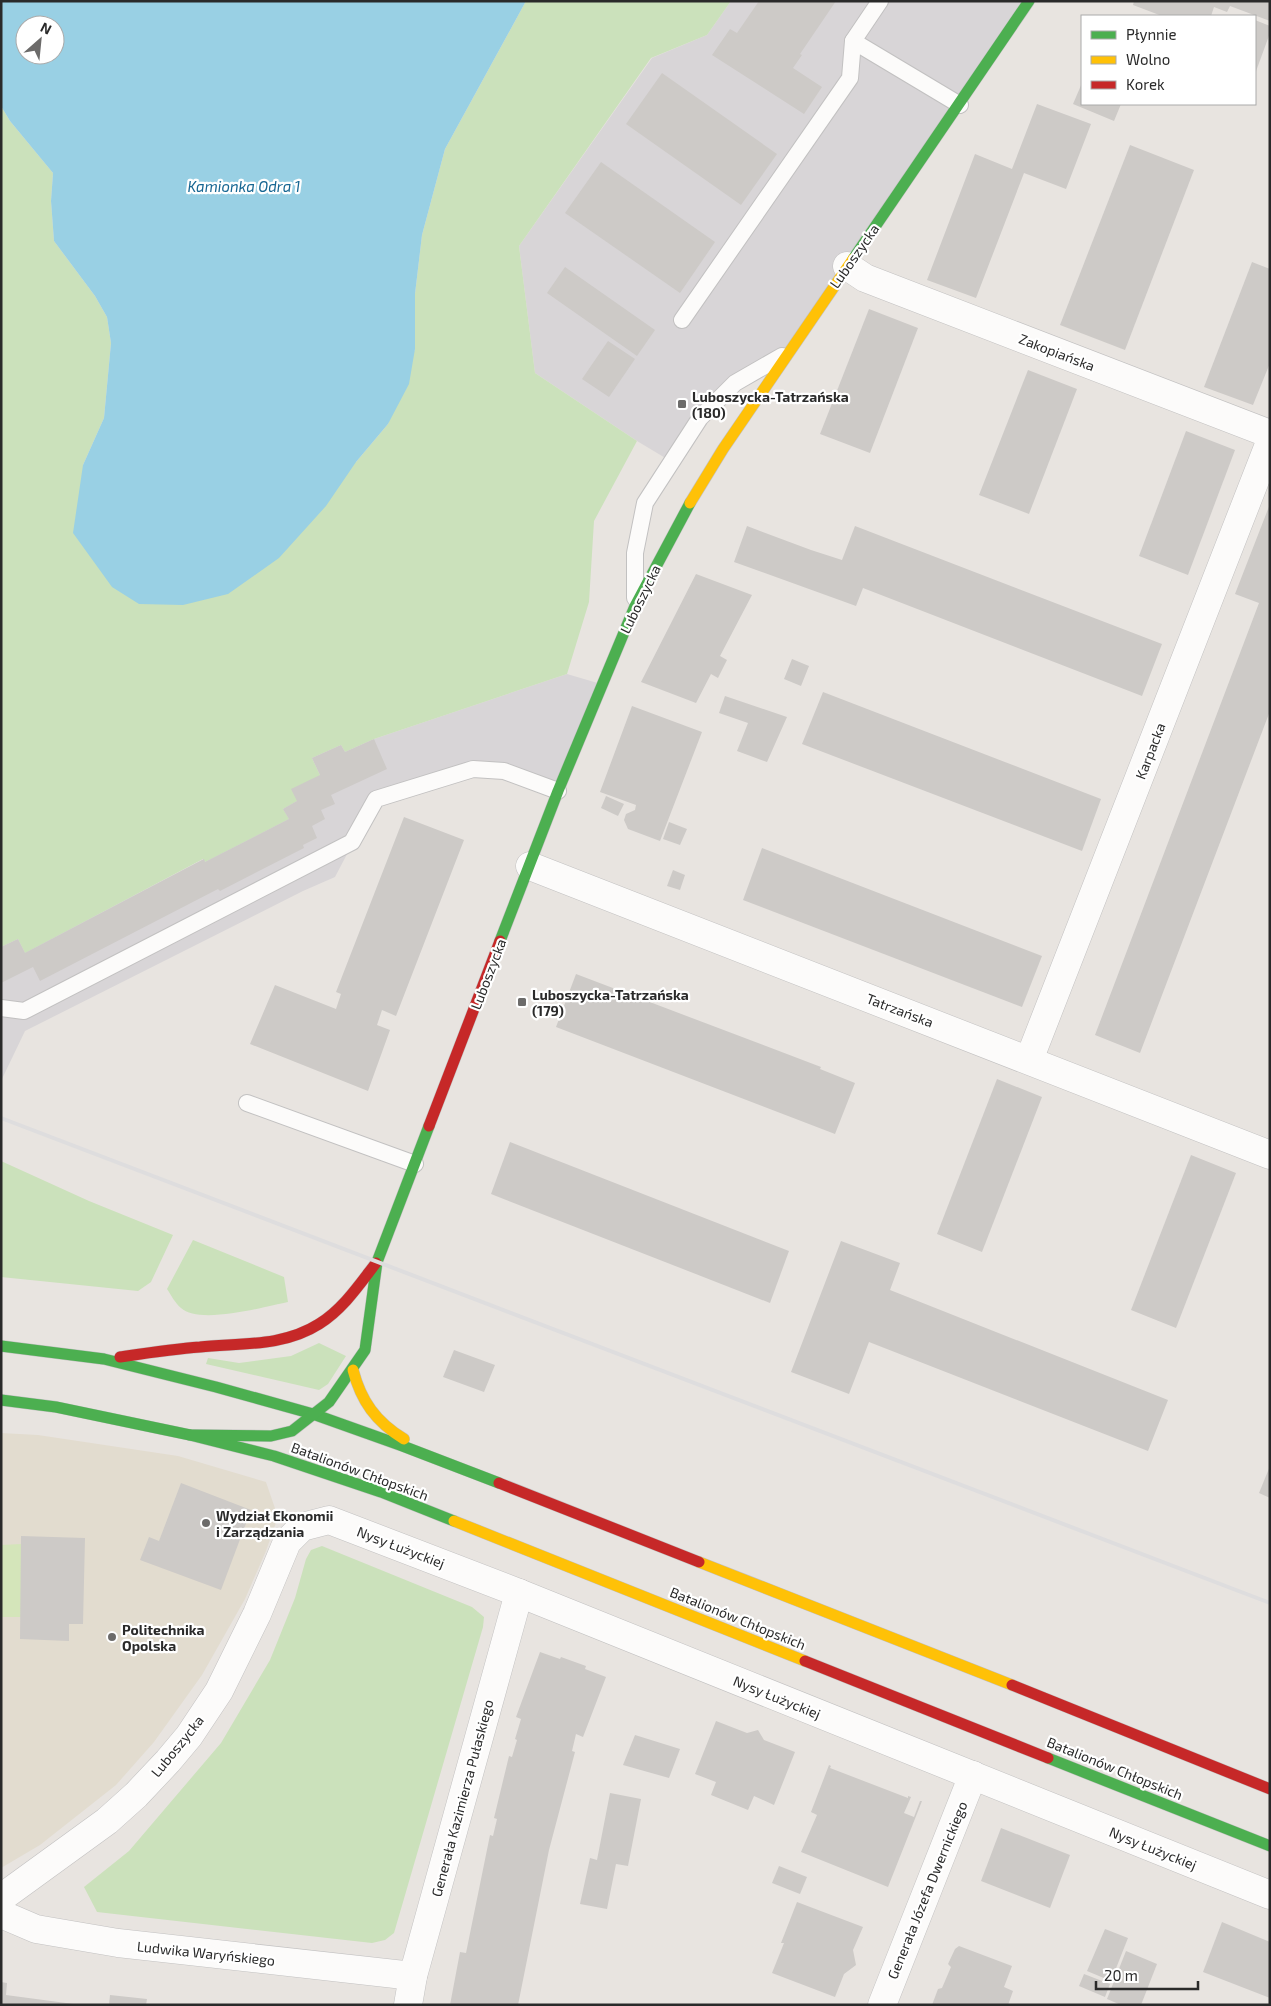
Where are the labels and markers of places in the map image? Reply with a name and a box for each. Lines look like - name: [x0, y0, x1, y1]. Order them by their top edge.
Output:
- place label: Luboszycka-Tatrzańska (180): [692, 388, 849, 421]
- marker: Luboszycka-Tatrzańska (180): [676, 398, 688, 410]
- place label: Luboszycka-Tatrzańska (179): [532, 986, 689, 1019]
- marker: Luboszycka-Tatrzańska (179): [516, 996, 528, 1008]
- place label: Wydział Ekonomii i Zarządzania: [216, 1507, 333, 1540]
- marker: Wydział Ekonomii i Zarządzania: [200, 1517, 212, 1529]
- place label: Politechnika Opolska: [122, 1621, 205, 1654]
- marker: Politechnika Opolska: [106, 1631, 118, 1643]

